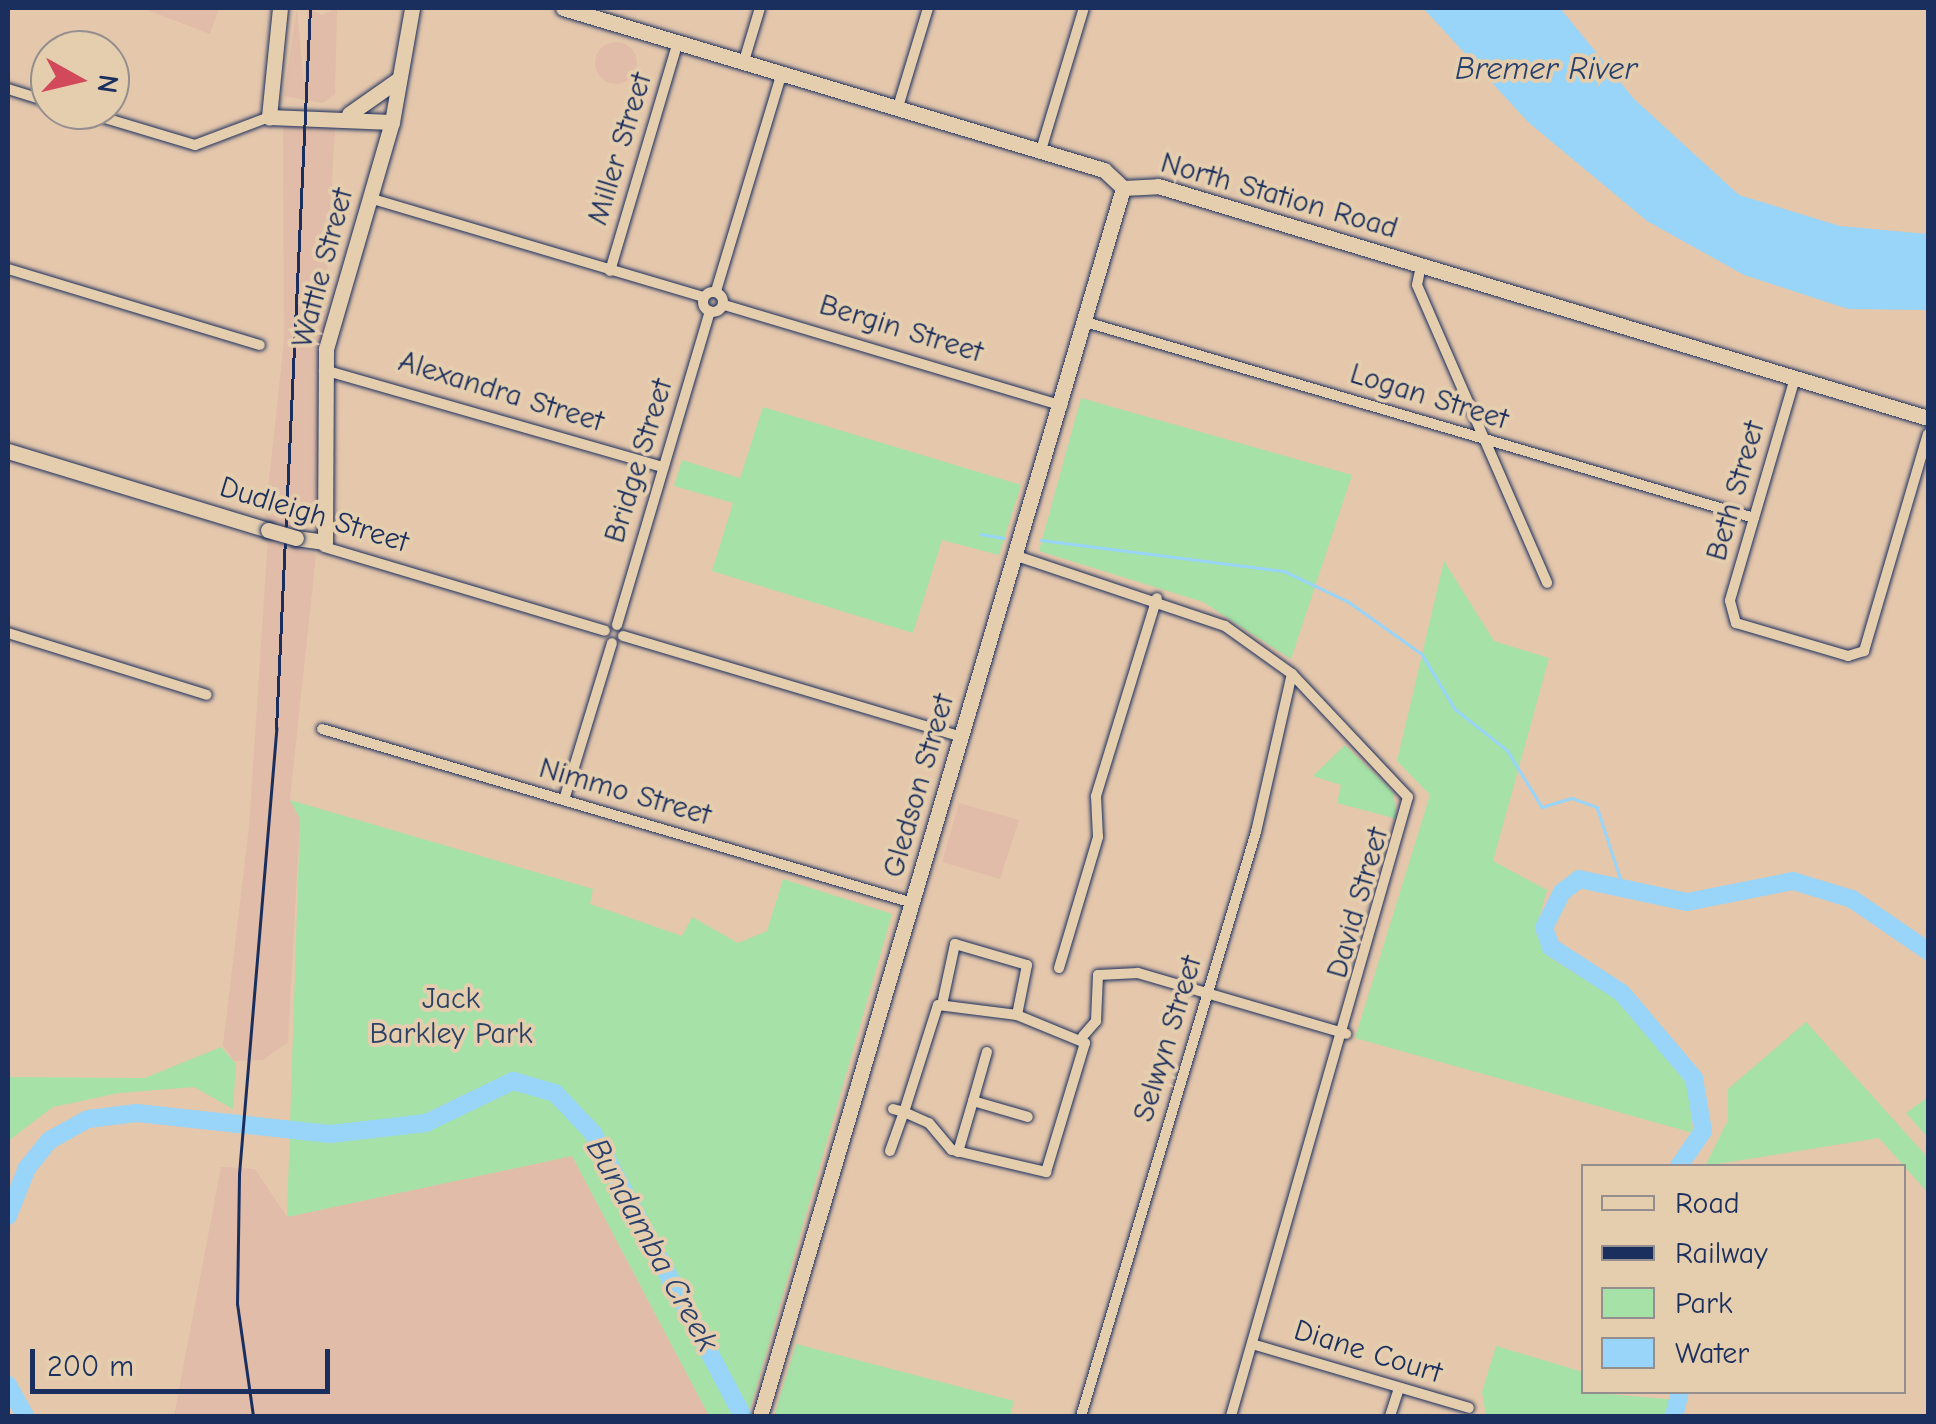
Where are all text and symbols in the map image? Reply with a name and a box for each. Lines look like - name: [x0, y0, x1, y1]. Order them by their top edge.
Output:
- north arrow: [30, 30, 130, 130]
- water label: Bremer River: [1455, 50, 1637, 88]
- street label: Miller Street: [580, 69, 660, 229]
- text: N: [91, 73, 125, 95]
- street label: North Station Road: [1156, 145, 1402, 247]
- street label: Wattle Street: [284, 184, 362, 352]
- street label: Bergin Street: [815, 287, 987, 371]
- street label: Alexandra Street: [394, 344, 608, 440]
- street label: Logan Street: [1346, 356, 1512, 438]
- street label: Bridge Street: [597, 375, 681, 547]
- street label: Beth Street: [1699, 417, 1773, 565]
- street label: Dudleigh Street: [215, 469, 413, 561]
- street label: Gledson Street: [876, 690, 962, 882]
- street label: Nimmo Street: [535, 750, 715, 834]
- street label: David Street: [1319, 824, 1397, 982]
- street label: Selwyn Street: [1126, 952, 1210, 1126]
- park label: Jack Barkley Park: [370, 981, 532, 1052]
- water label: Bundamba Creek: [578, 1132, 726, 1358]
- legend: [1581, 1164, 1906, 1394]
- text: Road: [1675, 1186, 1740, 1221]
- text: Railway: [1675, 1236, 1768, 1271]
- text: Park: [1675, 1286, 1732, 1321]
- street label: Diane Court: [1290, 1312, 1446, 1392]
- scale bar: [35, 1329, 335, 1391]
- text: Water: [1675, 1336, 1749, 1371]
- text: 200 m: [47, 1349, 134, 1384]

